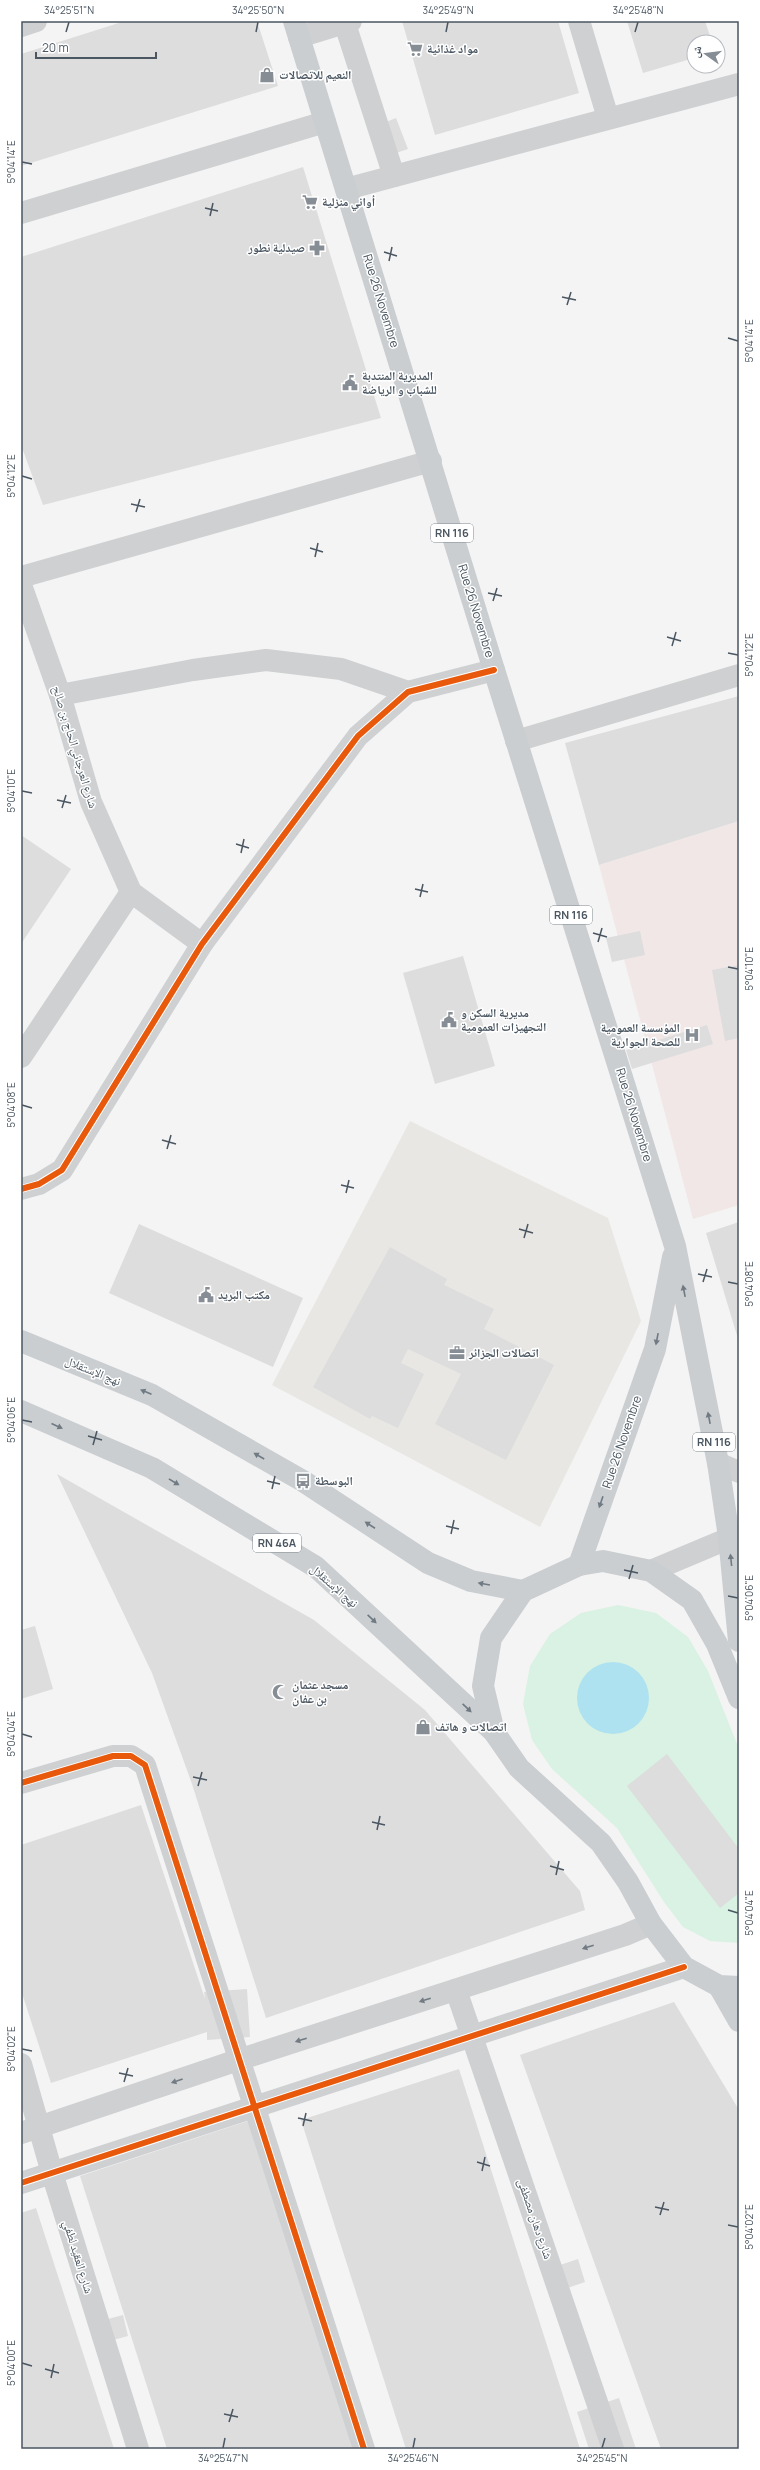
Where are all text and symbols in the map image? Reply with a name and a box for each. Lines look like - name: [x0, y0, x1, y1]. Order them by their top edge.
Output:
- text: 34°25'51"N: [44, 3, 94, 17]
- text: 34°25'50"N: [232, 3, 284, 17]
- text: 34°25'49"N: [422, 3, 474, 17]
- text: 34°25'48"N: [613, 3, 664, 17]
- scale bar: [36, 34, 156, 60]
- north arrow: [686, 34, 726, 74]
- text: 20 m: [42, 39, 69, 56]
- supermarket icon: مواد غذائية: [406, 40, 424, 58]
- place label: مواد غذائية: [427, 40, 479, 57]
- text: ش: [687, 44, 706, 59]
- shop icon: النعيم للاتصالات: [258, 66, 276, 84]
- place label: النعيم للاتصالات: [279, 66, 351, 83]
- text: 5°04'14"E: [4, 140, 18, 184]
- supermarket icon: أواني منزلية: [301, 193, 319, 211]
- place label: أواني منزلية: [322, 193, 375, 212]
- place label: صيدلية نطور: [247, 239, 305, 256]
- pharmacy icon: صيدلية نطور: [308, 239, 326, 257]
- street label: Rue 26 Novembre: [359, 252, 404, 350]
- text: 5°04'14"E: [742, 319, 756, 363]
- place label: المديرية المنتدبة للشباب و الرياضة: [362, 367, 437, 398]
- public building icon: المديرية المنتدبة للشباب و الرياضة: [341, 374, 359, 392]
- text: 5°04'12"E: [4, 454, 18, 498]
- road number: RN 116: [431, 524, 473, 542]
- street label: Rue 26 Novembre: [454, 562, 499, 660]
- text: 5°04'12"E: [742, 633, 756, 677]
- street label: شارع العرجاني الحاج بن صالح: [47, 684, 102, 811]
- text: 5°04'10"E: [4, 769, 18, 813]
- road number: RN 116: [550, 906, 592, 924]
- text: 5°04'10"E: [742, 947, 756, 991]
- place label: مديرية السكن و التجهيزات العمومية: [461, 1004, 546, 1035]
- public building icon: مديرية السكن و التجهيزات العمومية: [440, 1011, 458, 1029]
- place label: المؤسسة العمومية للصحة الجوارية: [601, 1019, 680, 1050]
- hospital icon: المؤسسة العمومية للصحة الجوارية: [683, 1026, 701, 1044]
- street label: Rue 26 Novembre: [612, 1066, 657, 1164]
- text: 5°04'08"E: [4, 1082, 18, 1128]
- text: 5°04'08"E: [742, 1261, 756, 1307]
- one-way arrow: [680, 1285, 686, 1297]
- public building icon: مكتب البريد: [197, 1286, 215, 1304]
- place label: مكتب البريد: [218, 1286, 270, 1303]
- one-way arrow: [653, 1333, 659, 1345]
- office icon: اتصالات الجزائر: [448, 1344, 466, 1362]
- place label: اتصالات الجزائر: [468, 1344, 539, 1361]
- street label: نهج الإستقلال: [63, 1352, 124, 1389]
- one-way arrow: [140, 1389, 152, 1395]
- street label: Rue 26 Novembre: [598, 1393, 645, 1490]
- text: 5°04'06"E: [4, 1397, 18, 1443]
- one-way arrow: [706, 1412, 712, 1424]
- one-way arrow: [51, 1424, 63, 1430]
- road number: RN 116: [693, 1433, 735, 1451]
- one-way arrow: [254, 1453, 265, 1460]
- bus stop icon: البوسطة: [294, 1472, 312, 1490]
- place label: البوسطة: [315, 1472, 353, 1489]
- one-way arrow: [168, 1478, 180, 1485]
- one-way arrow: [598, 1496, 604, 1508]
- one-way arrow: [365, 1521, 375, 1529]
- road number: RN 46A: [253, 1534, 301, 1552]
- one-way arrow: [728, 1554, 734, 1566]
- street label: نهج الإستقلال: [307, 1560, 362, 1611]
- text: 5°04'06"E: [742, 1575, 756, 1621]
- one-way arrow: [478, 1580, 490, 1586]
- one-way arrow: [367, 1614, 377, 1624]
- place label: مسجد عثمان بن عفان: [292, 1676, 349, 1707]
- mosque icon: مسجد عثمان بن عفان: [271, 1683, 289, 1701]
- one-way arrow: [462, 1703, 473, 1712]
- text: 5°04'04"E: [4, 1711, 18, 1757]
- shop icon: اتصالات و هاتف: [414, 1718, 432, 1736]
- place label: اتصالات و هاتف: [435, 1718, 507, 1735]
- text: 5°04'04"E: [742, 1890, 756, 1936]
- one-way arrow: [582, 1944, 594, 1950]
- one-way arrow: [418, 1997, 430, 2003]
- text: 5°04'02"E: [4, 2026, 18, 2072]
- one-way arrow: [295, 2037, 307, 2043]
- one-way arrow: [171, 2078, 183, 2084]
- street label: شارع دهان مصطفى: [514, 2176, 557, 2261]
- text: 5°04'02"E: [742, 2204, 756, 2250]
- street label: شارع العقيد لطفي: [57, 2218, 98, 2296]
- text: 5°04'00"E: [4, 2340, 18, 2386]
- text: 34°25'47"N: [198, 2451, 248, 2465]
- text: 34°25'46"N: [387, 2451, 439, 2465]
- text: 34°25'45"N: [577, 2451, 628, 2465]

